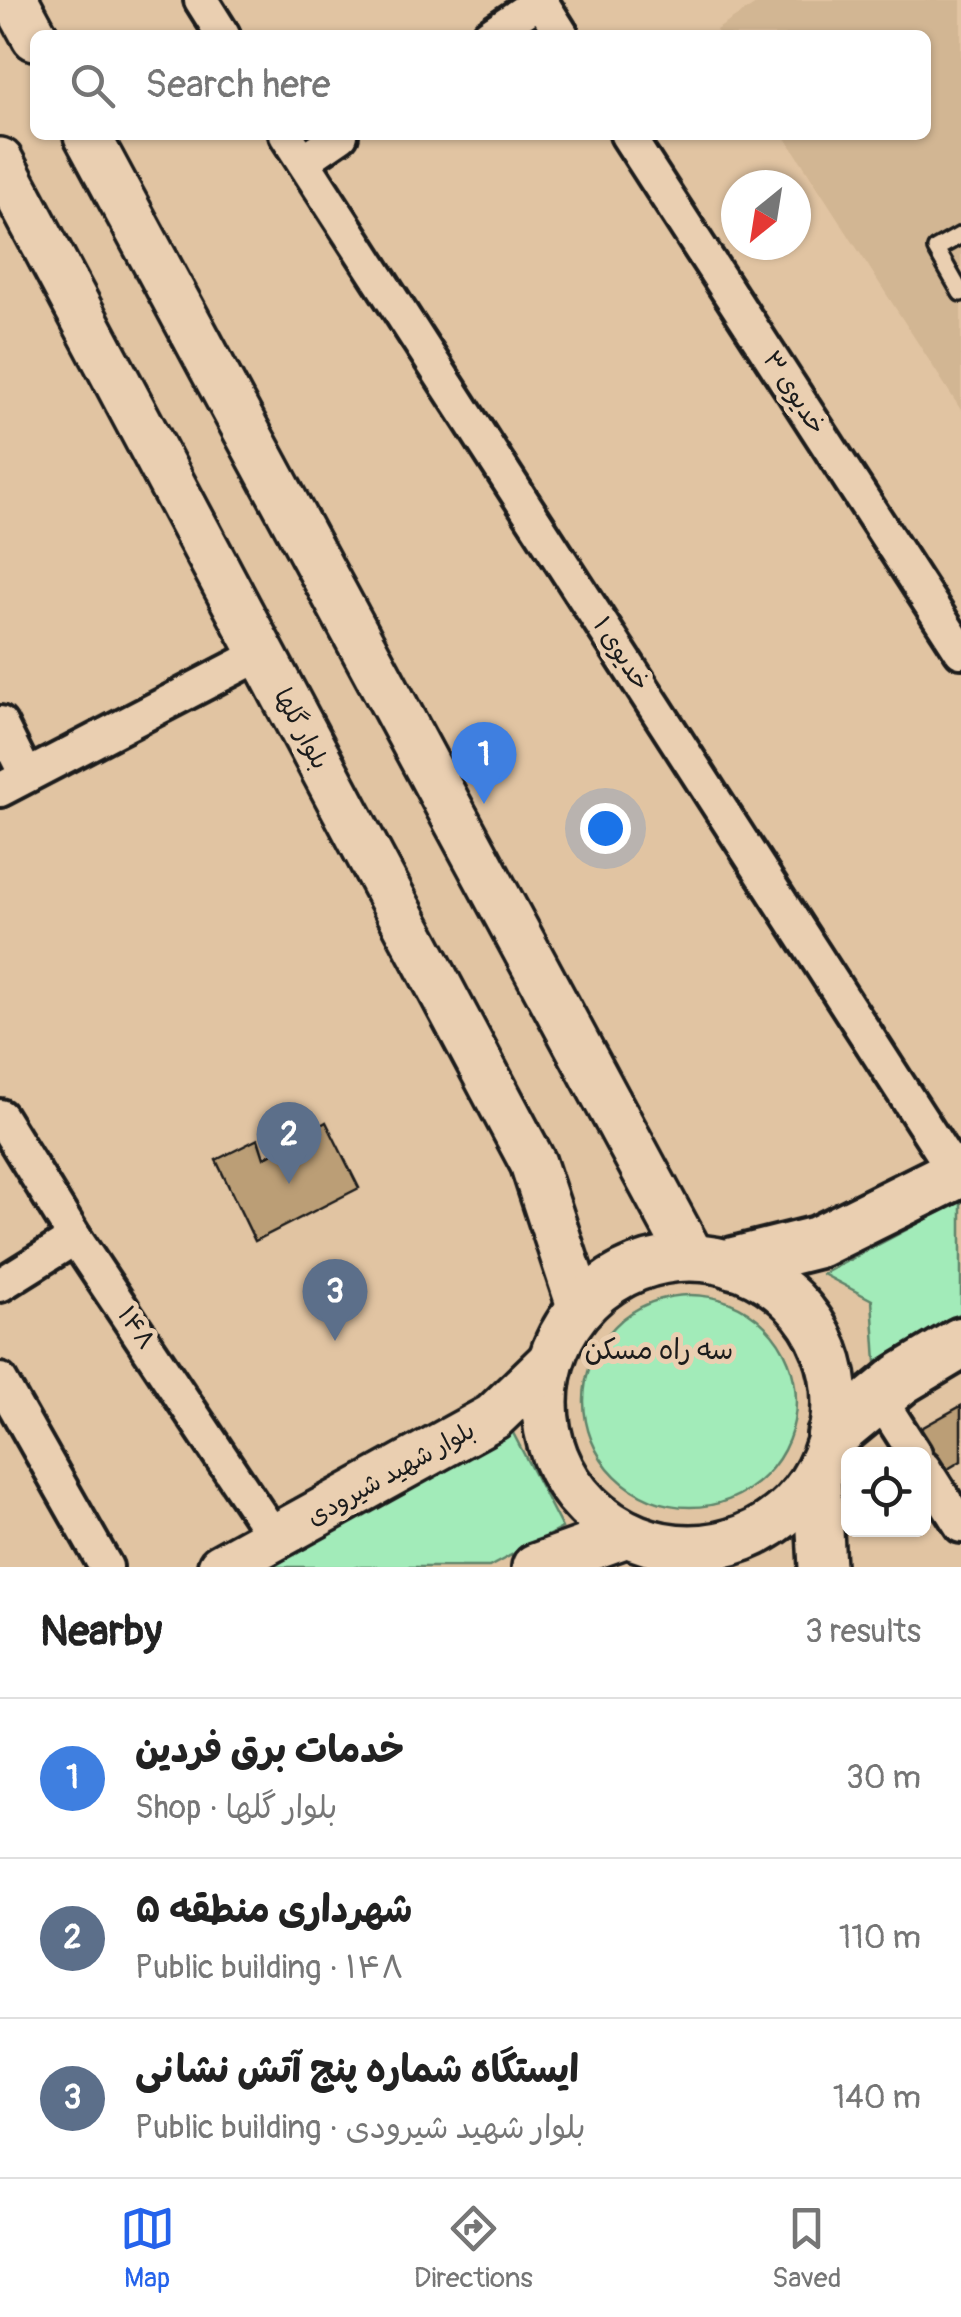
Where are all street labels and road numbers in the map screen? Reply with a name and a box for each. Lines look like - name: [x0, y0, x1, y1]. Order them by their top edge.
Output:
- street label: خدیوی ۳: [756, 345, 832, 441]
- street label: خدیوی ۱: [586, 611, 656, 697]
- street label: بلوار گلها: [267, 683, 335, 775]
- street label: ۱۴۸: [110, 1301, 162, 1355]
- street label: بلوار شهید شیرودی: [301, 1415, 481, 1533]

